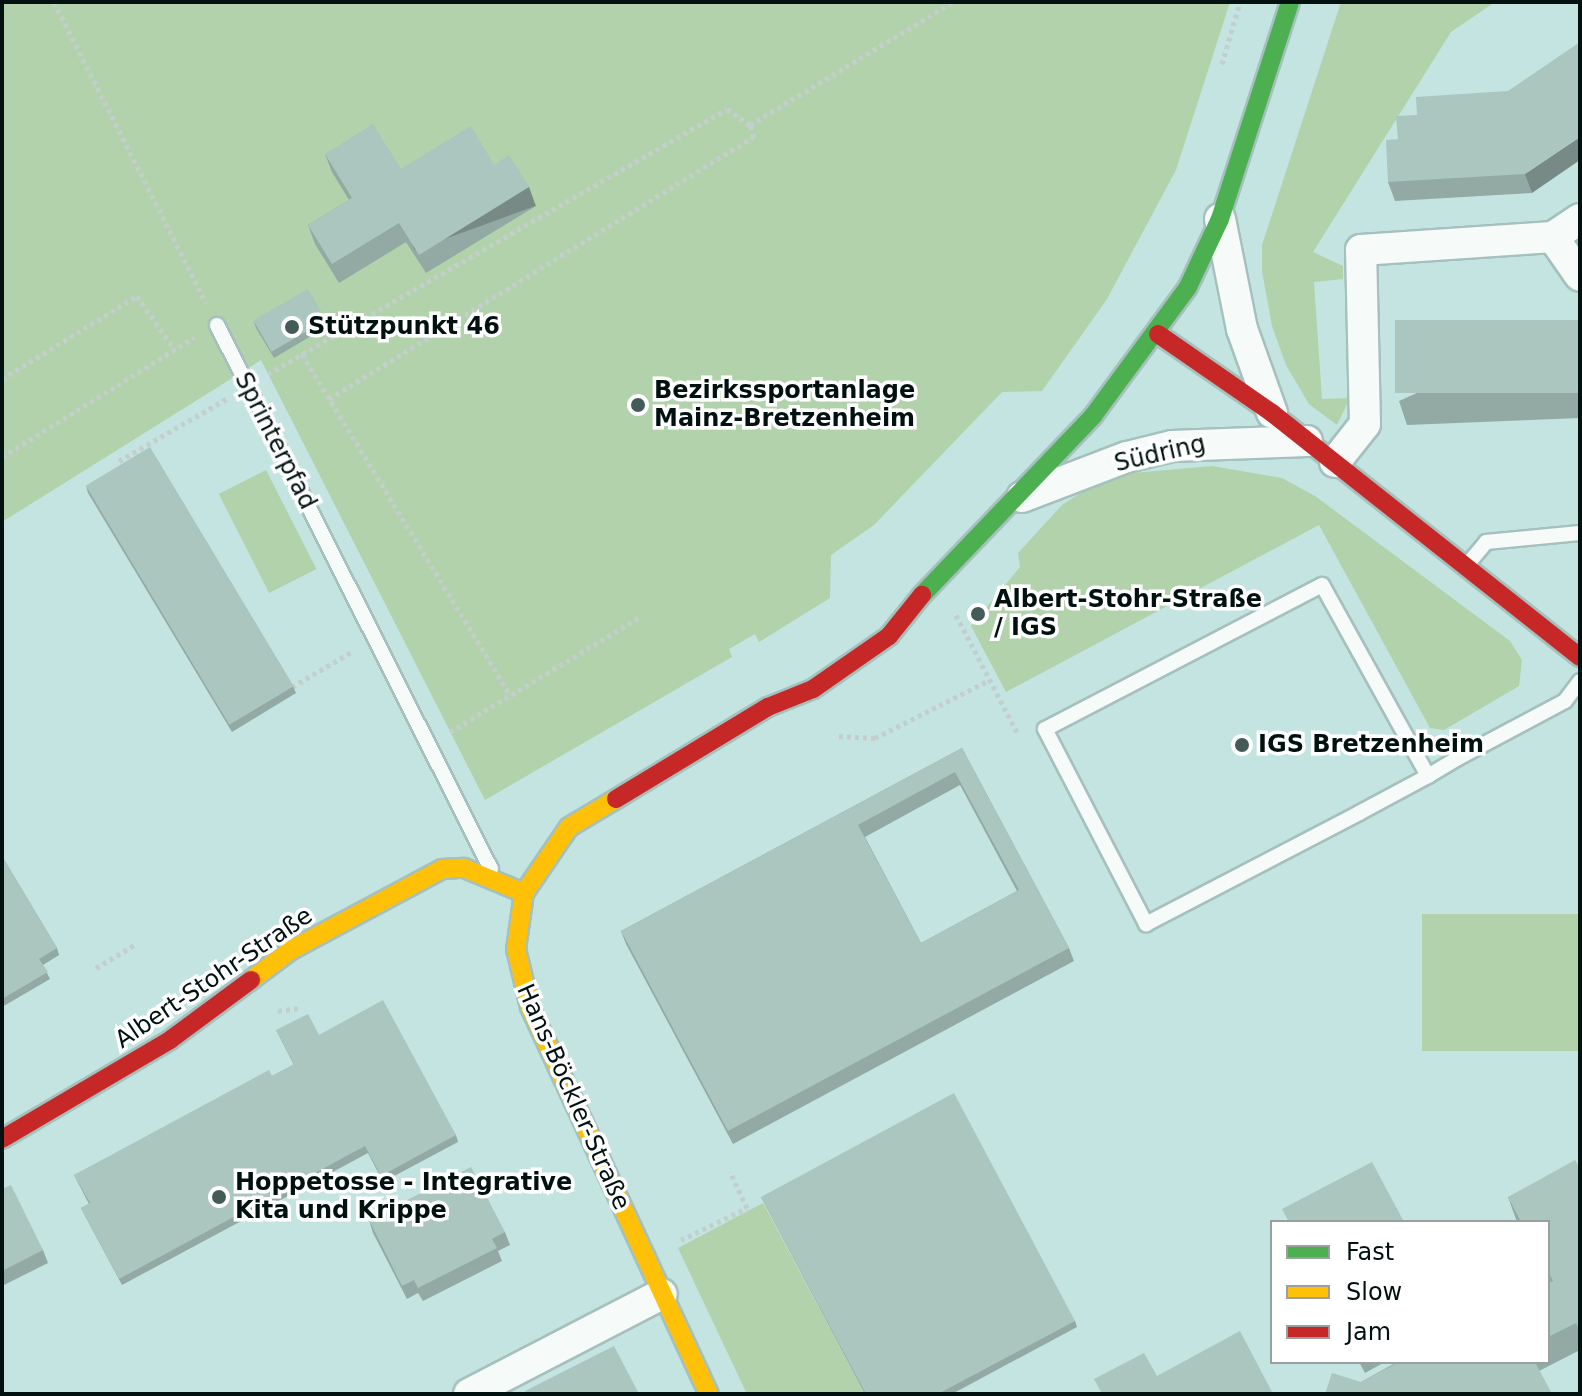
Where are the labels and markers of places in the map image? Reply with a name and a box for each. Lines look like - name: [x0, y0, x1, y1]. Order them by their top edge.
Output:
- place label: Stützpunkt 46: [308, 313, 500, 341]
- marker: Stützpunkt 46: [283, 318, 301, 336]
- place label: Bezirkssportanlage Mainz-Bretzenheim: [654, 377, 915, 433]
- marker: Bezirkssportanlage Mainz-Bretzenheim: [629, 396, 647, 414]
- place label: Albert-Stohr-Straße / IGS: [994, 586, 1262, 642]
- marker: Albert-Stohr-Straße / IGS: [969, 605, 987, 623]
- place label: IGS Bretzenheim: [1258, 731, 1484, 759]
- marker: IGS Bretzenheim: [1233, 736, 1251, 754]
- place label: Hoppetosse - Integrative Kita und Krippe: [235, 1169, 572, 1225]
- marker: Hoppetosse - Integrative Kita und Krippe: [210, 1188, 228, 1206]

